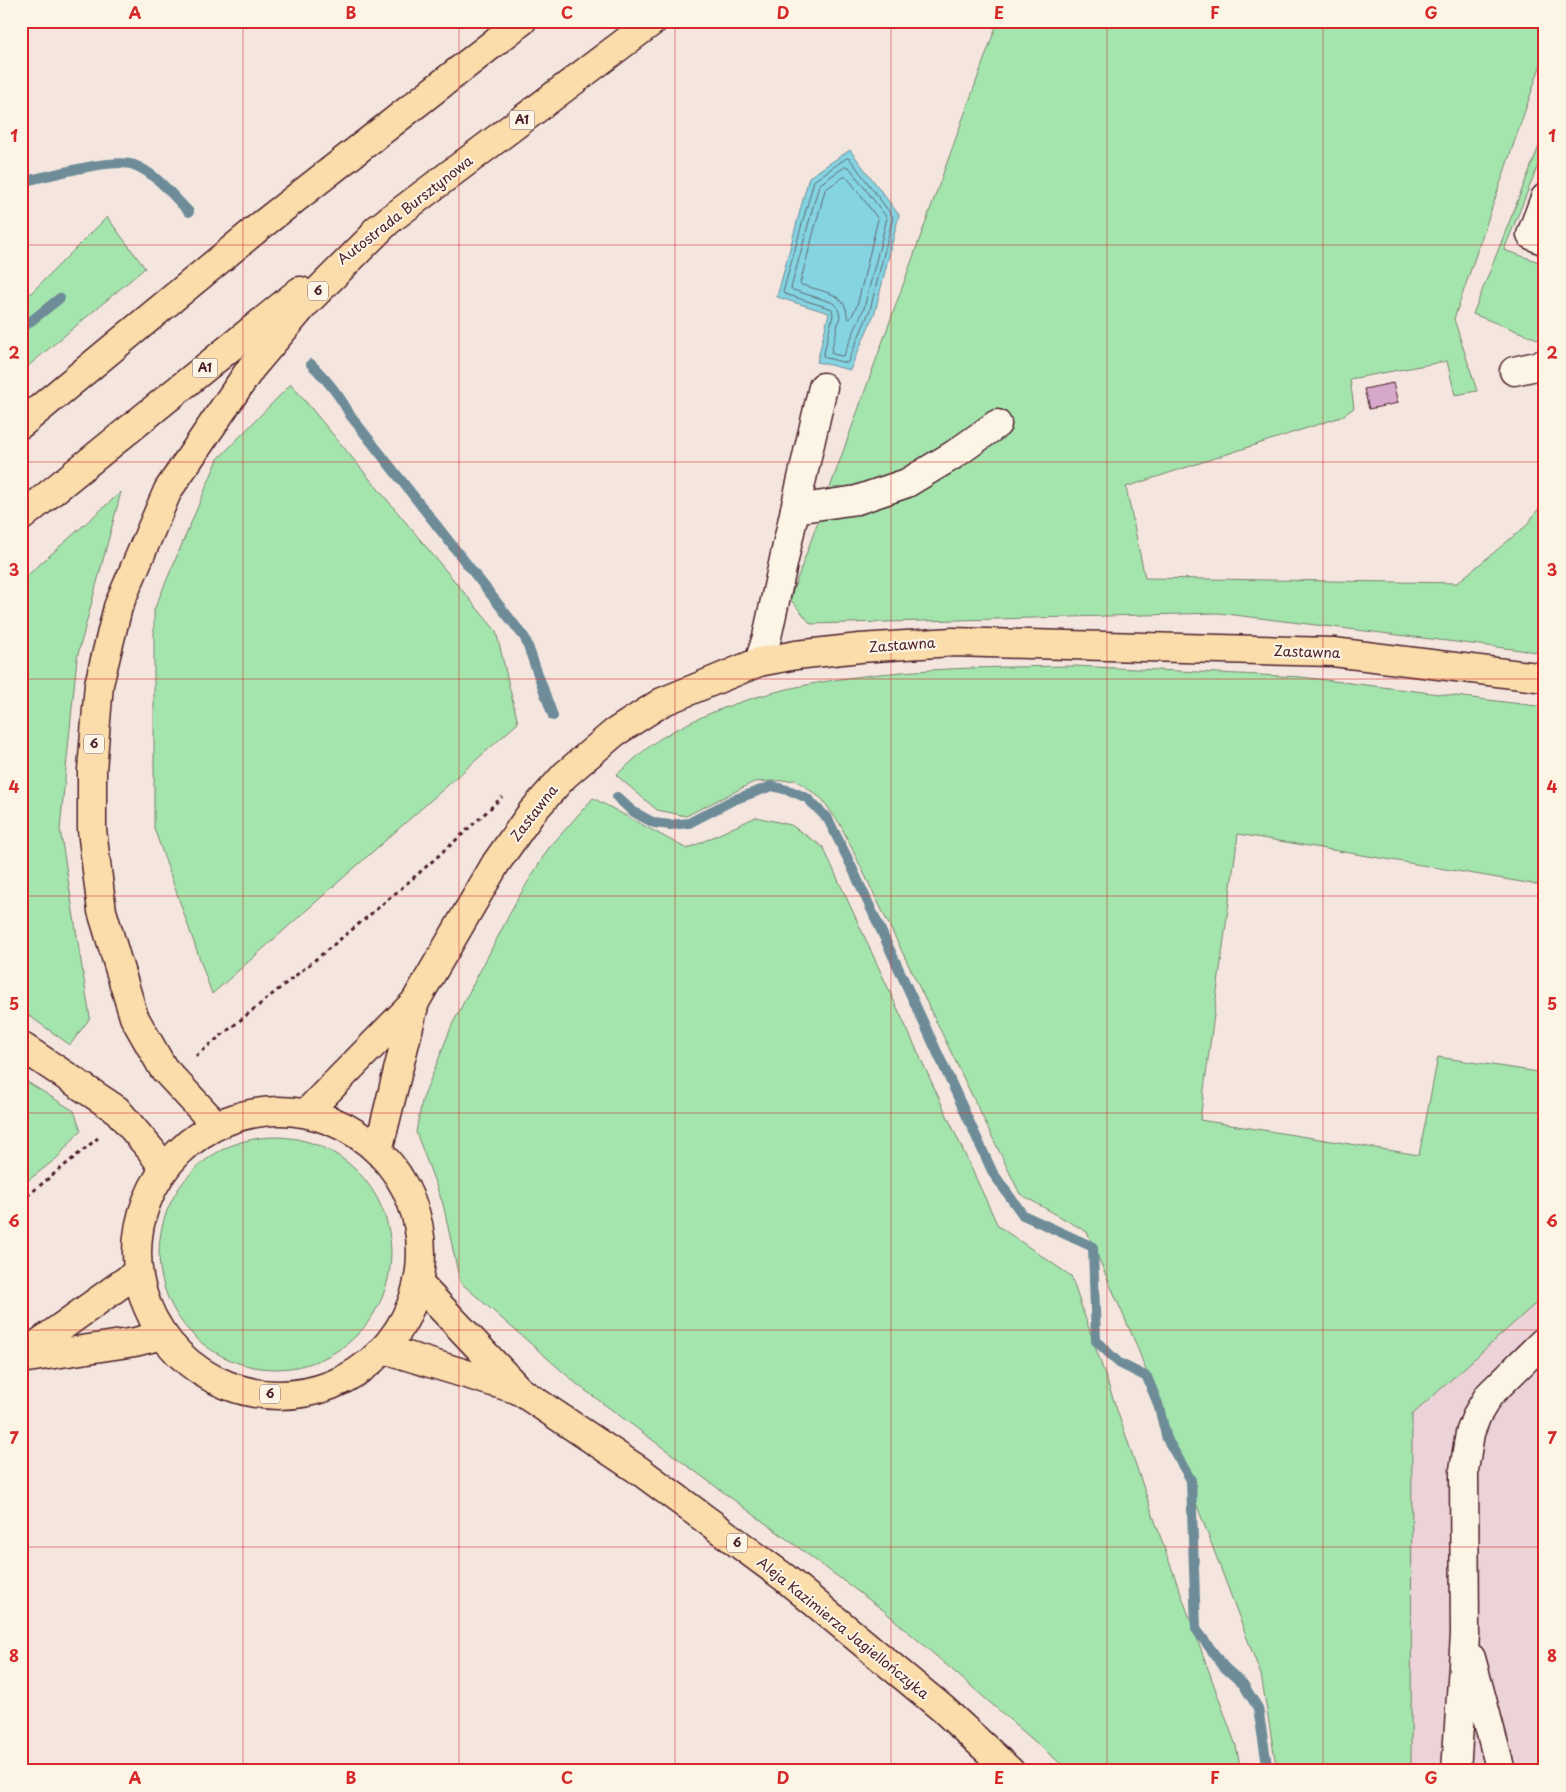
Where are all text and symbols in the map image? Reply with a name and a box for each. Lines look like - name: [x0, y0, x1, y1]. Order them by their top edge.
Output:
- text: A: [129, 0, 142, 24]
- text: B: [346, 0, 357, 24]
- text: C: [561, 0, 573, 24]
- text: D: [777, 0, 789, 24]
- text: E: [994, 0, 1004, 24]
- text: F: [1210, 0, 1220, 24]
- text: G: [1424, 0, 1438, 24]
- road number: A1: [510, 110, 534, 130]
- text: 1: [10, 123, 18, 147]
- text: 1: [1548, 123, 1556, 147]
- street label: Autostrada Bursztynowa: [333, 150, 477, 269]
- road number: 6: [308, 282, 328, 300]
- text: 2: [8, 340, 20, 364]
- text: 2: [1546, 340, 1558, 364]
- road number: A1: [192, 358, 218, 378]
- text: 3: [9, 557, 19, 581]
- text: 3: [1547, 557, 1557, 581]
- street label: Zastawna: [868, 632, 936, 657]
- street label: Zastawna: [1273, 640, 1341, 663]
- road number: 6: [84, 734, 104, 754]
- text: 4: [9, 774, 20, 798]
- text: 4: [1547, 774, 1558, 798]
- street label: Zastawna: [505, 780, 563, 845]
- text: 5: [9, 991, 19, 1015]
- text: 5: [1547, 991, 1557, 1015]
- text: 6: [8, 1208, 20, 1232]
- text: 6: [1546, 1208, 1558, 1232]
- road number: 6: [260, 1385, 280, 1404]
- text: 7: [9, 1425, 19, 1449]
- text: 7: [1547, 1425, 1557, 1449]
- road number: 6: [727, 1534, 747, 1552]
- street label: Aleja Kazimierza Jagiellończyka: [753, 1552, 934, 1704]
- text: 8: [9, 1643, 19, 1667]
- text: 8: [1547, 1643, 1557, 1667]
- text: A: [129, 1765, 142, 1789]
- text: B: [346, 1765, 357, 1789]
- text: C: [561, 1765, 573, 1789]
- text: D: [777, 1765, 789, 1789]
- text: E: [994, 1765, 1004, 1789]
- text: F: [1210, 1765, 1220, 1789]
- text: G: [1424, 1765, 1438, 1789]

